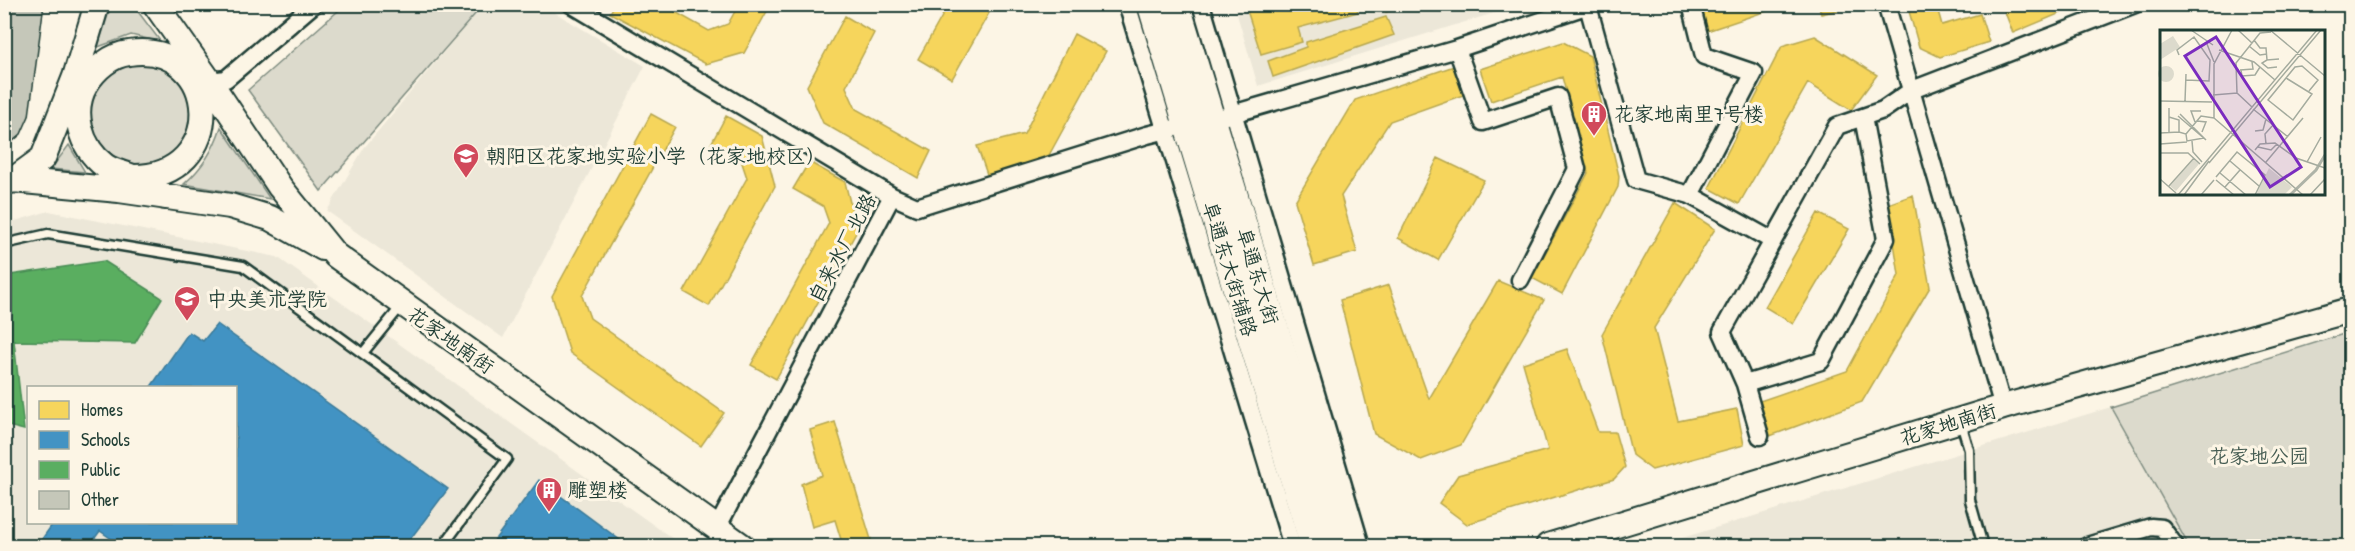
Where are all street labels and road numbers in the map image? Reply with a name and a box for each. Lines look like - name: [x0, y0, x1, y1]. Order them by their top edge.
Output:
- street label: 自来水厂北路: [801, 188, 882, 307]
- street label: 阜通东大街辅路: [1198, 199, 1262, 339]
- street label: 阜通东大街: [1232, 225, 1284, 327]
- street label: 花家地南街: [403, 300, 500, 379]
- street label: 花家地南街: [1896, 396, 2000, 451]

